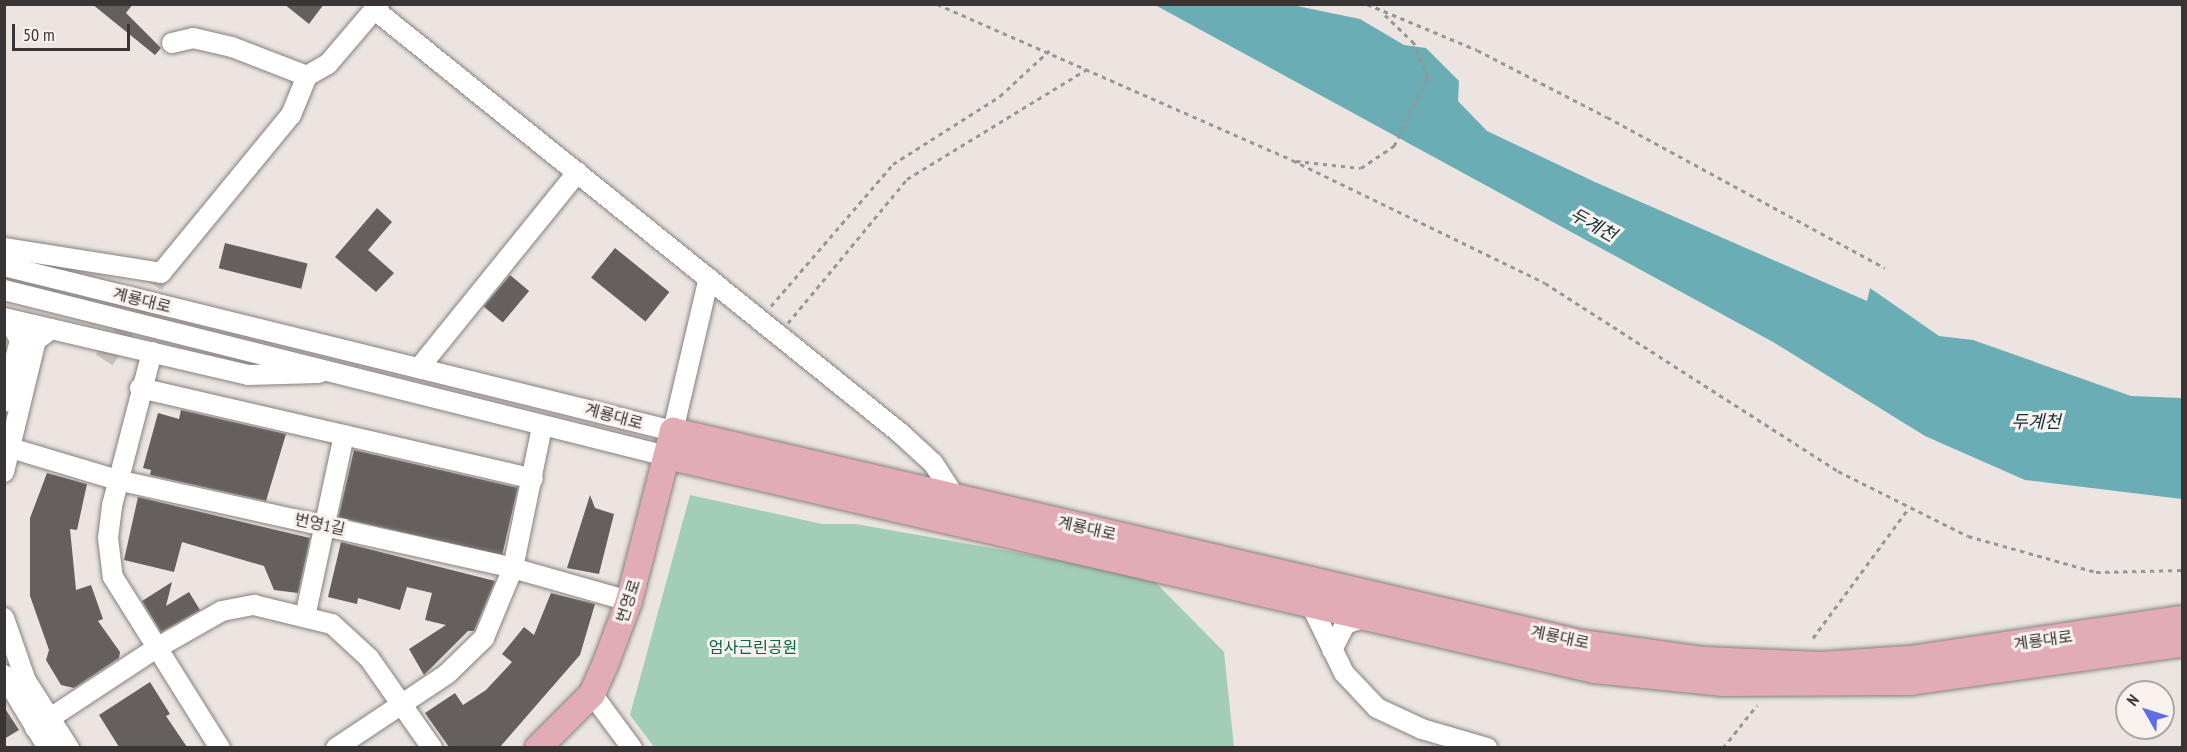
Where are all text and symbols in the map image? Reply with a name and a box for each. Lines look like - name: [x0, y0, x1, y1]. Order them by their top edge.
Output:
- scale bar: [15, 12, 134, 50]
- text: 50 m: [23, 23, 55, 46]
- water label: 두계천: [1566, 204, 1620, 246]
- street label: 계룡대로: [111, 284, 173, 316]
- street label: 계룡대로: [583, 399, 645, 433]
- water label: 두계천: [2011, 411, 2061, 433]
- street label: 번영1길: [293, 509, 347, 539]
- street label: 계룡대로: [1056, 512, 1118, 544]
- street label: 번영로: [612, 577, 644, 625]
- street label: 계룡대로: [1529, 621, 1591, 653]
- street label: 계룡대로: [2013, 626, 2073, 654]
- park label: 엄사근린공원: [709, 637, 797, 657]
- north arrow: [2115, 680, 2175, 740]
- text: N: [2122, 690, 2143, 710]

